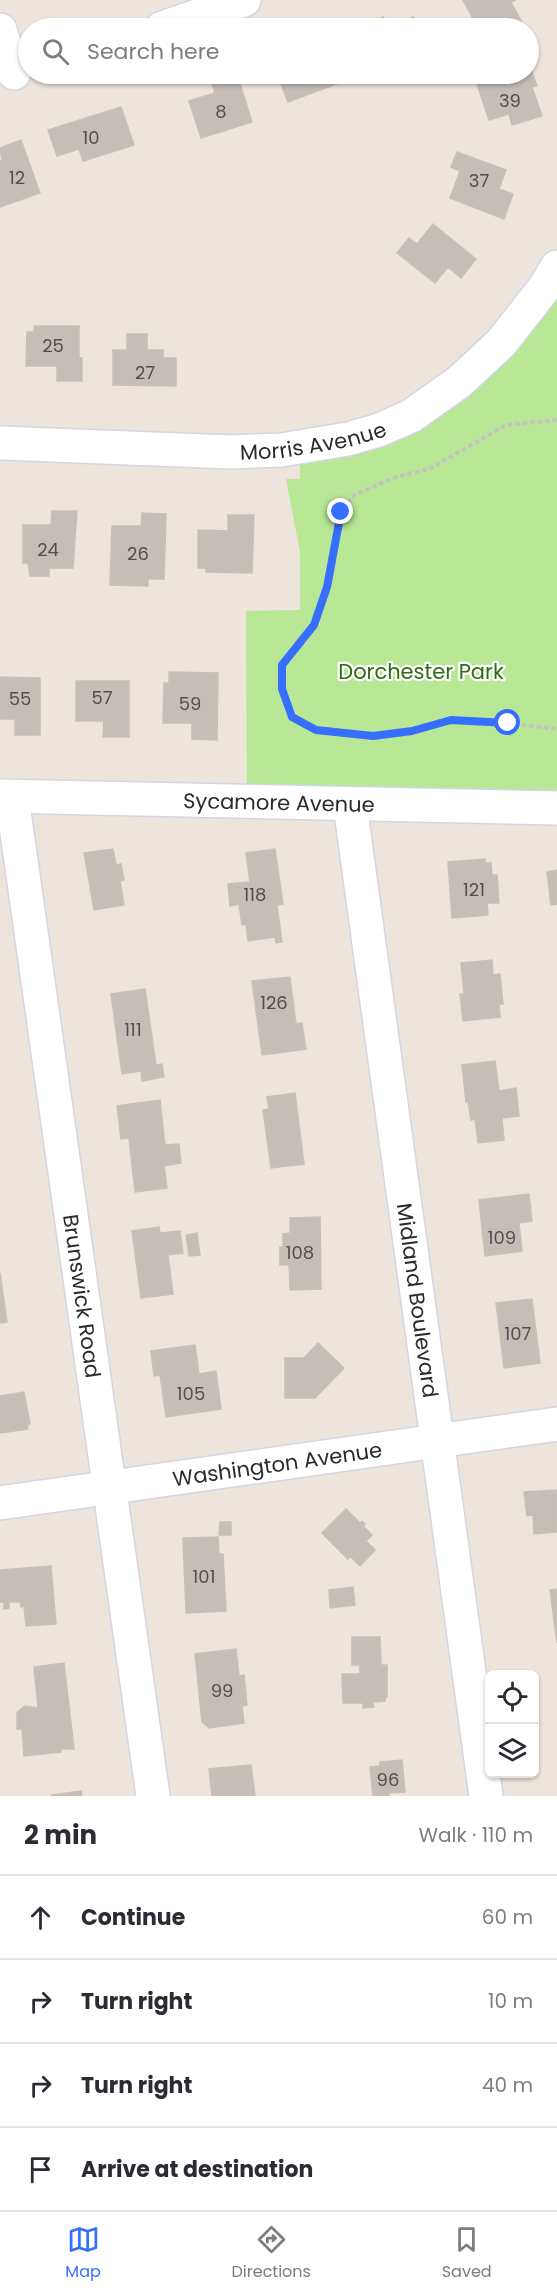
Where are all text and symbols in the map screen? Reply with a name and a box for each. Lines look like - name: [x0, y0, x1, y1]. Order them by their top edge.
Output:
- search box: [18, 18, 539, 84]
- icon: search: [39, 35, 72, 68]
- text: Search here: [87, 36, 220, 67]
- house number: 39: [499, 88, 521, 113]
- house number: 8: [215, 99, 227, 124]
- house number: 10: [82, 125, 100, 150]
- house number: 12: [9, 165, 25, 190]
- house number: 37: [469, 168, 489, 193]
- house number: 25: [42, 333, 64, 358]
- house number: 27: [135, 360, 155, 385]
- street label: Morris Avenue: [239, 414, 391, 466]
- route end: [327, 498, 353, 524]
- house number: 24: [37, 537, 59, 562]
- house number: 26: [127, 541, 149, 566]
- park label: Dorchester Park: [338, 657, 504, 686]
- house number: 57: [91, 685, 113, 710]
- house number: 55: [9, 686, 31, 711]
- house number: 59: [179, 691, 201, 716]
- route start: [494, 709, 520, 735]
- street label: Sycamore Avenue: [183, 785, 375, 819]
- house number: 121: [463, 877, 485, 902]
- house number: 118: [244, 882, 266, 907]
- house number: 126: [260, 990, 288, 1015]
- house number: 111: [124, 1017, 142, 1042]
- street label: Midland Boulevard: [390, 1201, 446, 1399]
- street label: Brunswick Road: [57, 1212, 108, 1380]
- house number: 109: [488, 1225, 516, 1250]
- house number: 108: [286, 1240, 314, 1265]
- house number: 107: [505, 1321, 532, 1346]
- house number: 105: [177, 1381, 205, 1406]
- street label: Washington Avenue: [171, 1435, 384, 1493]
- house number: 101: [193, 1564, 215, 1589]
- map controls: [485, 1670, 539, 1778]
- button: locate: [485, 1670, 539, 1724]
- house number: 99: [211, 1678, 233, 1703]
- button: layers: [485, 1724, 539, 1778]
- house number: 96: [377, 1767, 399, 1792]
- text: 2 min: [24, 1817, 97, 1853]
- text: Walk · 110 m: [419, 1821, 533, 1849]
- icon: ahead: [24, 1901, 57, 1934]
- text: Continue: [81, 1902, 185, 1933]
- text: 60 m: [482, 1903, 533, 1931]
- icon: right: [24, 1985, 57, 2018]
- text: Turn right: [81, 1986, 192, 2017]
- text: 10 m: [488, 1987, 533, 2015]
- icon: right: [24, 2069, 57, 2102]
- text: Turn right: [81, 2070, 192, 2101]
- text: 40 m: [482, 2071, 533, 2099]
- icon: arrive: [24, 2153, 57, 2186]
- text: Arrive at destination: [81, 2154, 313, 2185]
- tab: Map: [65, 2223, 101, 2284]
- tab: Directions: [232, 2223, 311, 2284]
- tab: Saved: [442, 2223, 492, 2284]

